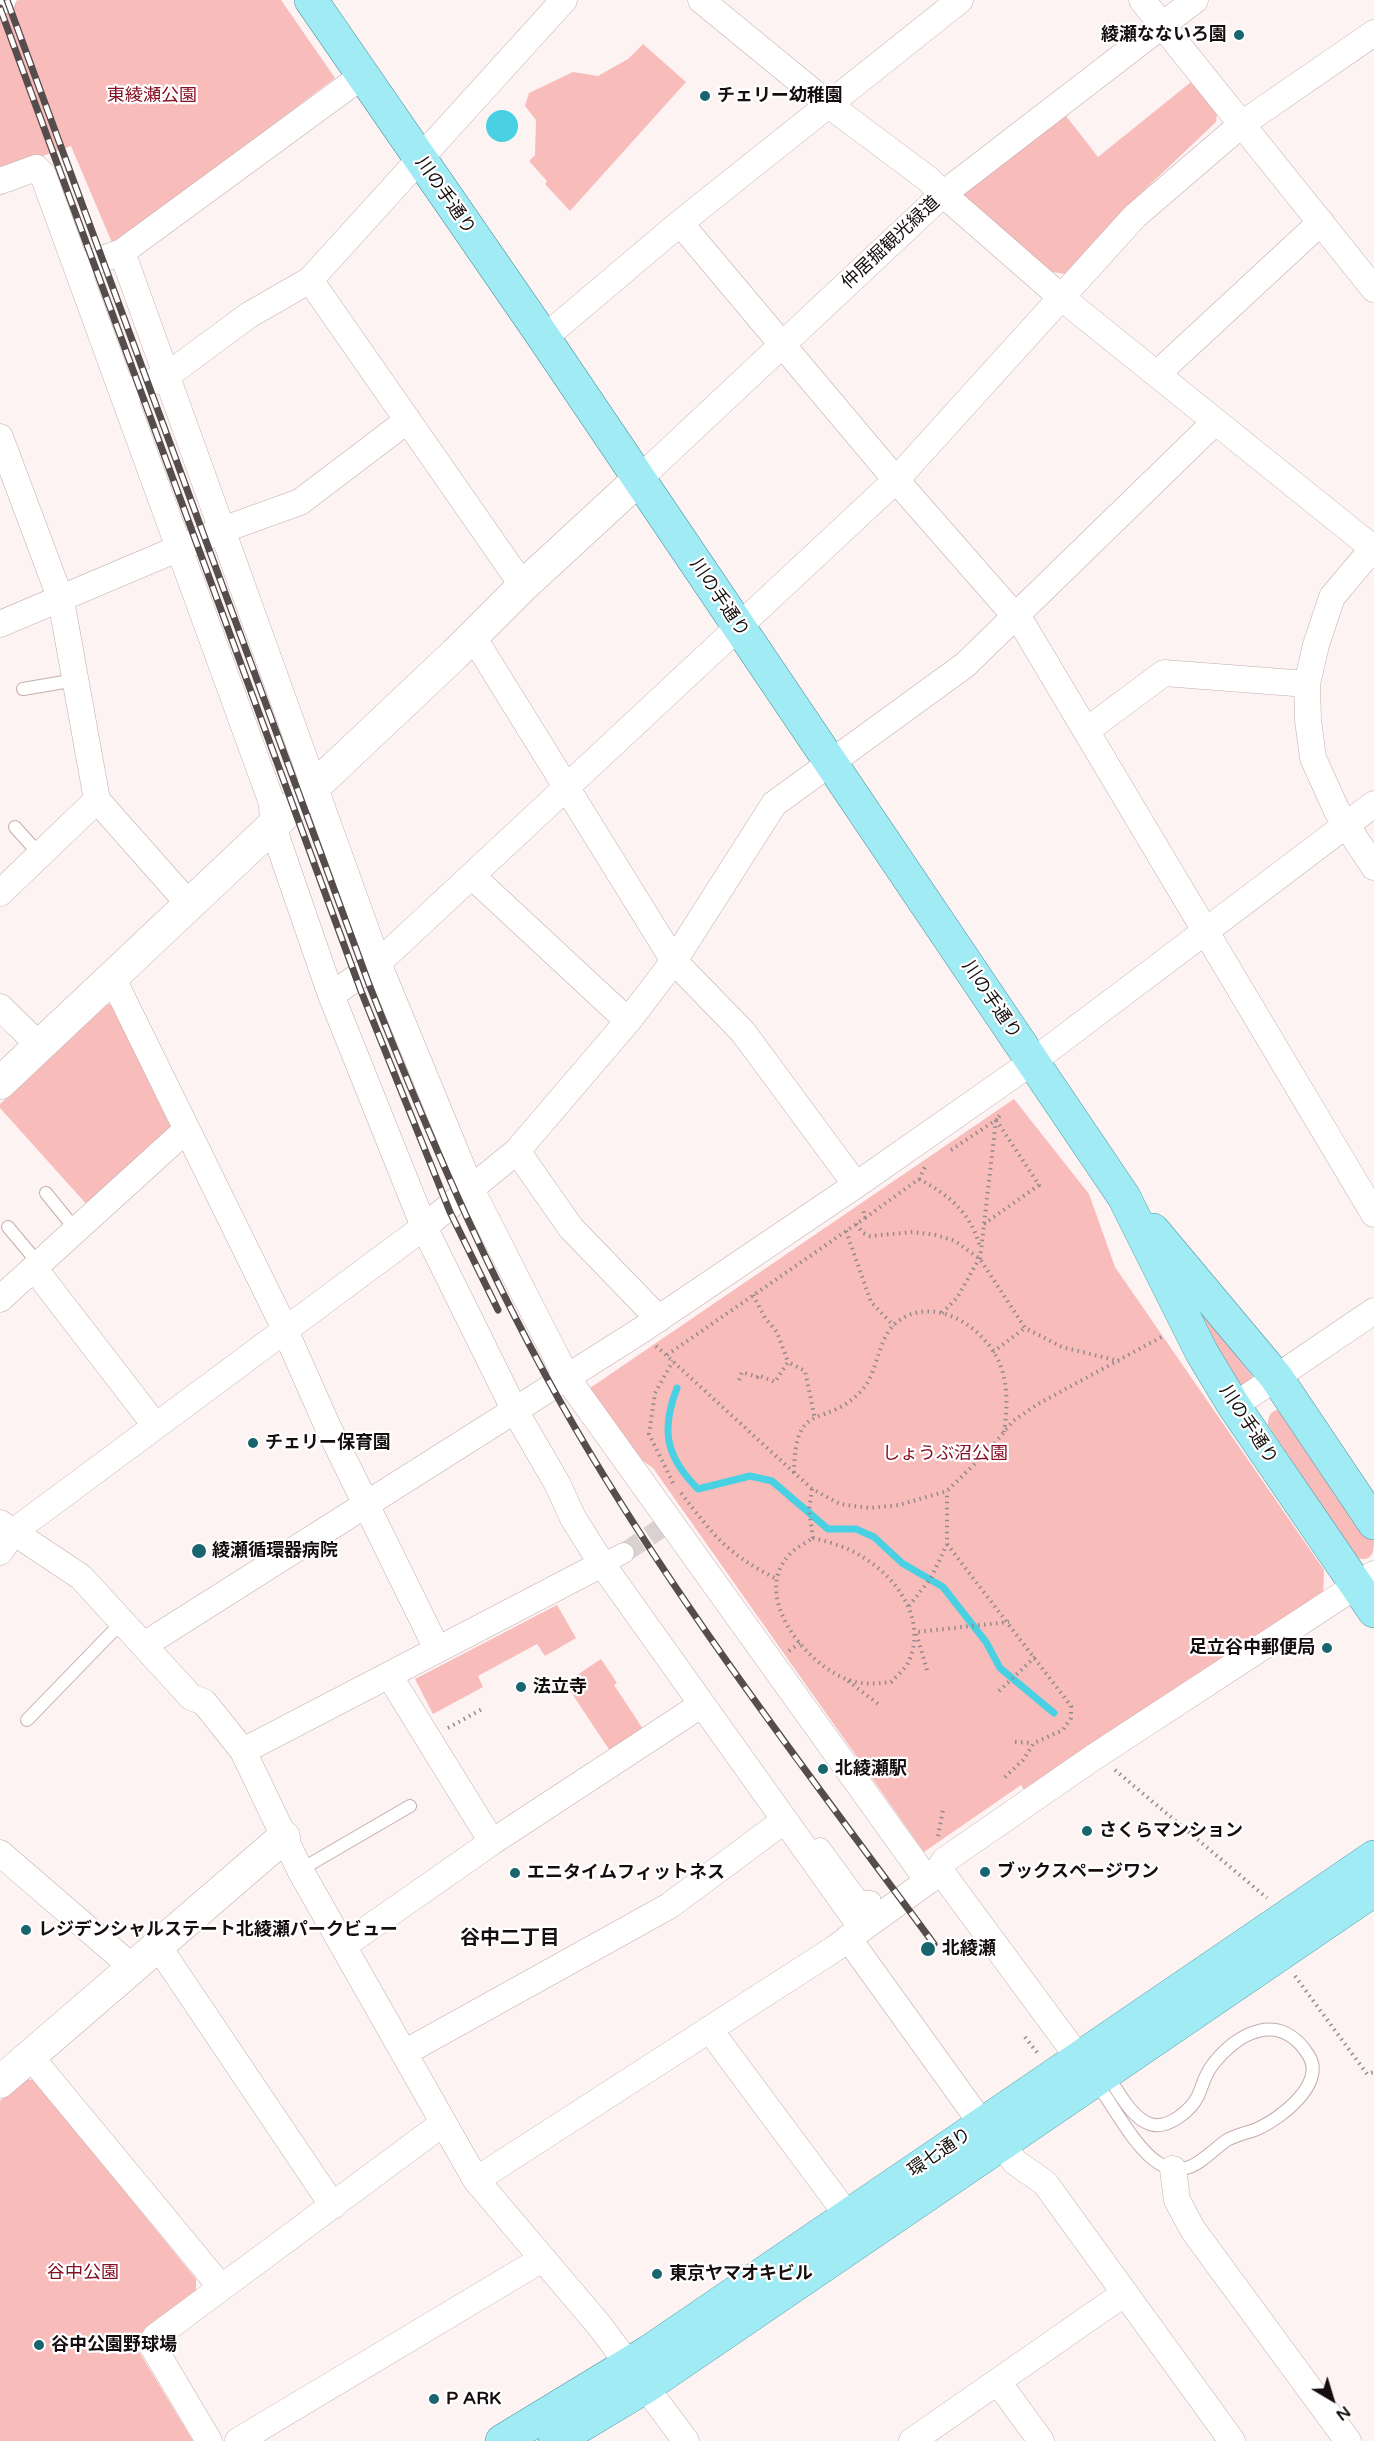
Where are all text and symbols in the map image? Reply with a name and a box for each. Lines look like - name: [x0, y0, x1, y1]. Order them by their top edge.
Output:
- place label: 綾瀬なないろ園: [1101, 24, 1227, 46]
- marker: 綾瀬なないろ園: [1232, 28, 1246, 42]
- park label: 東綾瀬公園: [107, 85, 197, 107]
- place label: チェリー幼稚園: [717, 85, 843, 107]
- marker: チェリー幼稚園: [698, 89, 712, 103]
- street label: 川の手通り: [410, 153, 480, 239]
- street label: 仲居掘観光緑道: [838, 192, 944, 294]
- street label: 川の手通り: [685, 555, 753, 641]
- street label: 川の手通り: [957, 957, 1025, 1043]
- street label: 川の手通り: [1214, 1381, 1282, 1469]
- place label: チェリー保育園: [265, 1432, 391, 1454]
- marker: チェリー保育園: [246, 1436, 260, 1450]
- park label: しょうぶ沼公園: [882, 1443, 1008, 1465]
- place label: 綾瀬循環器病院: [212, 1540, 338, 1562]
- marker: 綾瀬循環器病院: [190, 1542, 208, 1560]
- place label: 足立谷中郵便局: [1189, 1637, 1315, 1659]
- marker: 足立谷中郵便局: [1320, 1641, 1334, 1655]
- place label: 法立寺: [533, 1676, 587, 1698]
- marker: 法立寺: [514, 1680, 528, 1694]
- place label: 北綾瀬駅: [835, 1758, 907, 1780]
- marker: 北綾瀬駅: [816, 1762, 830, 1776]
- place label: さくらマンション: [1099, 1820, 1243, 1842]
- marker: さくらマンション: [1080, 1824, 1094, 1838]
- place label: ブックスページワン: [997, 1861, 1159, 1883]
- place label: エニタイムフィットネス: [527, 1862, 725, 1884]
- marker: ブックスページワン: [978, 1865, 992, 1879]
- marker: エニタイムフィットネス: [508, 1866, 522, 1880]
- place label: レジデンシャルステート北綾瀬パークビュー: [38, 1919, 398, 1941]
- marker: レジデンシャルステート北綾瀬パークビュー: [19, 1923, 33, 1937]
- district label: 谷中二丁目: [460, 1927, 560, 1951]
- place label: 北綾瀬: [942, 1938, 996, 1960]
- marker: 北綾瀬: [919, 1940, 937, 1958]
- street label: 環七通り: [904, 2124, 976, 2182]
- park label: 谷中公園: [47, 2262, 119, 2284]
- place label: 東京ヤマオキビル: [669, 2263, 813, 2285]
- marker: 東京ヤマオキビル: [650, 2267, 664, 2281]
- place label: 谷中公園野球場: [51, 2334, 177, 2356]
- marker: 谷中公園野球場: [32, 2338, 46, 2352]
- north arrow: [1302, 2369, 1362, 2429]
- place label: P ARK: [446, 2388, 501, 2410]
- marker: P ARK: [427, 2392, 441, 2406]
- text: N: [1332, 2401, 1354, 2425]

